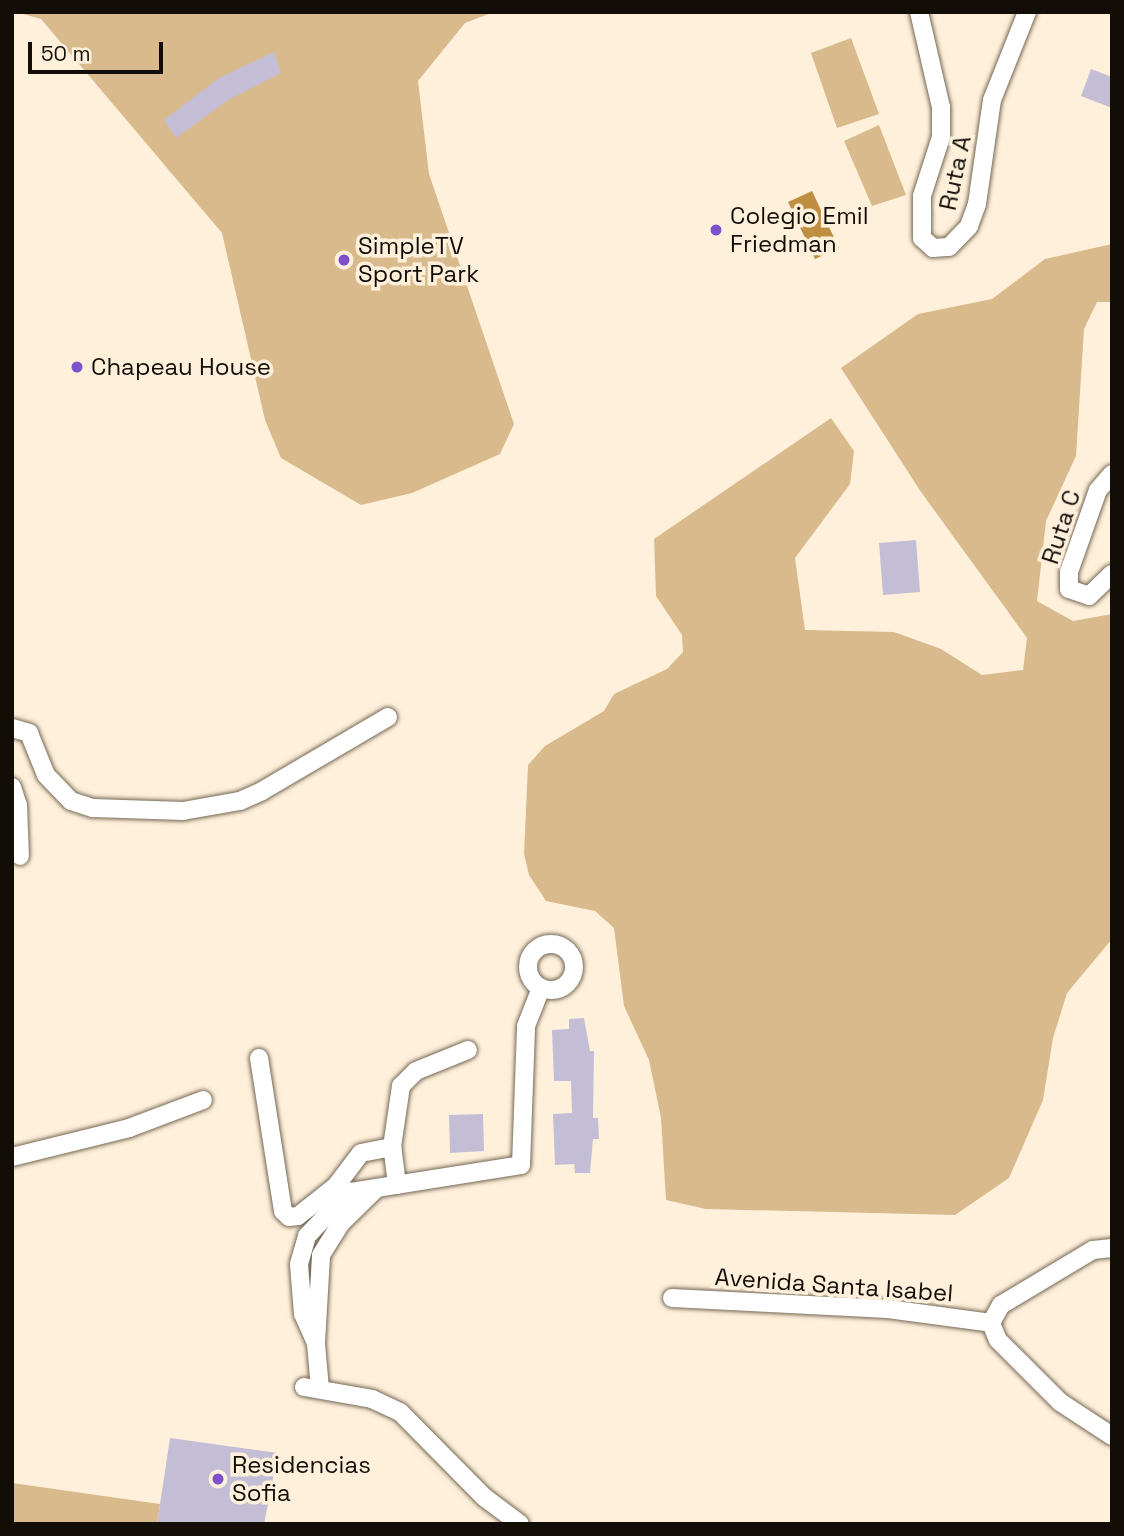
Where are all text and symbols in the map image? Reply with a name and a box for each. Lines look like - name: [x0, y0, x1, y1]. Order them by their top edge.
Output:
- scale bar: [32, 28, 166, 72]
- text: 50 m: [41, 40, 91, 67]
- street label: Ruta A: [933, 133, 977, 213]
- place label: Colegio Emil Friedman: [730, 202, 869, 258]
- marker: Colegio Emil Friedman: [708, 222, 724, 238]
- place label: SimpleTV Sport Park: [358, 232, 479, 288]
- marker: SimpleTV Sport Park: [336, 252, 352, 268]
- place label: Chapeau House: [91, 353, 271, 381]
- marker: Chapeau House: [69, 359, 85, 375]
- street label: Ruta C: [1036, 486, 1086, 568]
- street label: Avenida Santa Isabel: [714, 1262, 954, 1308]
- place label: Residencias Sofia: [232, 1451, 371, 1507]
- marker: Residencias Sofia: [210, 1471, 226, 1487]

